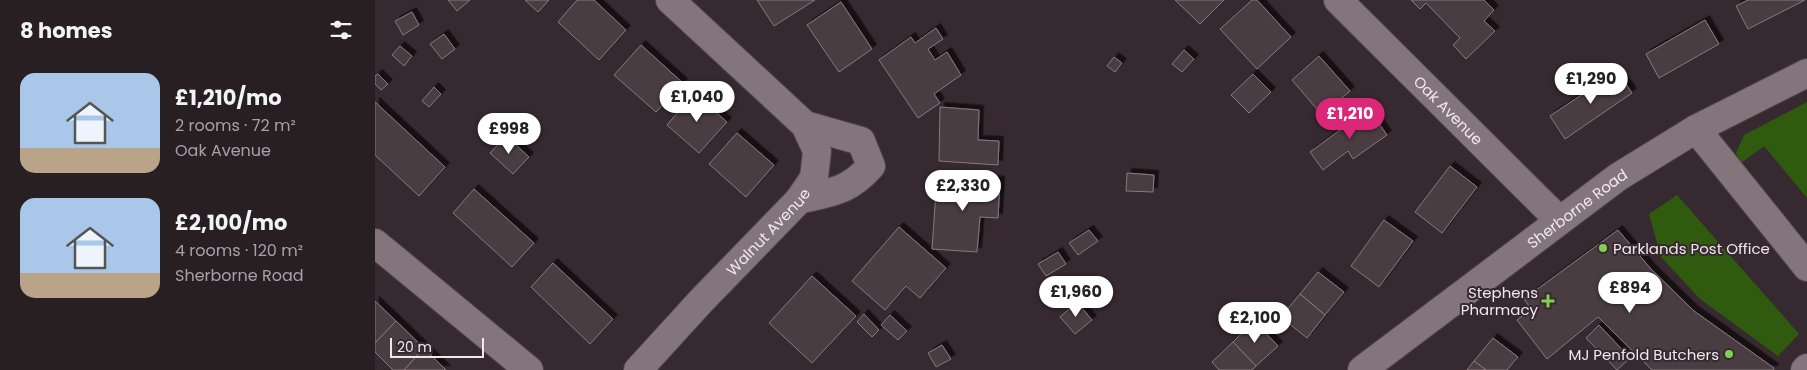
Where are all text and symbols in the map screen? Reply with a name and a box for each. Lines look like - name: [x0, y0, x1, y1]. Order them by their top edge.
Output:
- text: 8 homes: [20, 16, 112, 45]
- icon: filters: [327, 16, 355, 44]
- pin: £1,290: [1550, 62, 1632, 105]
- text: £1,290: [1566, 67, 1616, 90]
- street label: Oak Avenue: [1409, 71, 1488, 149]
- pin: £1,040: [656, 80, 738, 123]
- text: £1,210/mo: [175, 83, 282, 112]
- text: £1,040: [671, 85, 723, 108]
- icon: home: [60, 93, 120, 153]
- pin: £1,210: [1309, 98, 1391, 140]
- text: £1,210: [1327, 102, 1373, 125]
- pin: £998: [479, 112, 539, 155]
- text: 2 rooms · 72 m²: [175, 114, 296, 137]
- text: £998: [489, 117, 529, 140]
- text: Oak Avenue: [175, 139, 271, 162]
- street label: Sherborne Road: [1522, 163, 1631, 253]
- pin: £2,330: [922, 170, 1004, 212]
- text: £2,330: [936, 174, 990, 197]
- street label: Walnut Avenue: [721, 184, 815, 280]
- text: £2,100/mo: [175, 208, 287, 237]
- icon: home: [60, 218, 120, 278]
- place label: Parklands Post Office: [1613, 238, 1770, 259]
- text: 4 rooms · 120 m²: [175, 239, 303, 262]
- marker: Parklands Post Office: [1597, 242, 1609, 254]
- text: Sherborne Road: [175, 264, 304, 287]
- pin: £894: [1600, 272, 1660, 314]
- pin: £1,960: [1035, 276, 1117, 318]
- text: £894: [1609, 276, 1651, 299]
- text: £1,960: [1050, 280, 1102, 303]
- place label: Stephens Pharmacy: [1461, 282, 1539, 320]
- marker: Stephens Pharmacy: [1542, 295, 1554, 307]
- pin: £2,100: [1214, 302, 1296, 344]
- text: £2,100: [1229, 306, 1281, 329]
- scale bar: [390, 335, 484, 358]
- text: 20 m: [397, 337, 432, 357]
- place label: MJ Penfold Butchers: [1568, 344, 1719, 365]
- marker: MJ Penfold Butchers: [1723, 348, 1735, 360]

